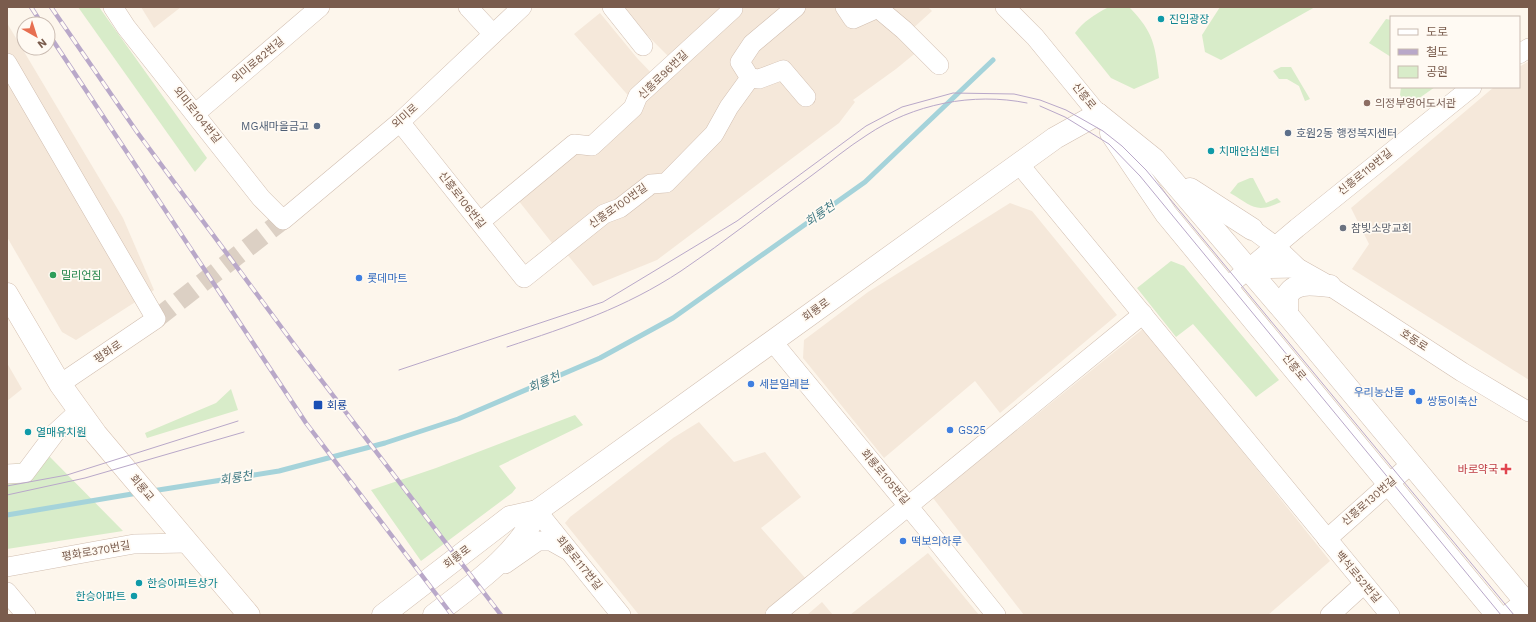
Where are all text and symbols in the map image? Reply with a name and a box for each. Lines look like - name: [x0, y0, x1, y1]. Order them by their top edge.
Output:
- place label: 진입광장: [1169, 13, 1209, 26]
- marker: 진입광장: [1156, 14, 1166, 24]
- north arrow: [16, 16, 56, 56]
- legend: [1390, 16, 1520, 88]
- text: 도로: [1426, 25, 1448, 39]
- street label: 외미로82번길: [229, 35, 287, 85]
- text: N: [35, 36, 49, 51]
- text: 철도: [1426, 45, 1448, 59]
- street label: 신흥로96번길: [635, 48, 691, 102]
- text: 공원: [1426, 65, 1448, 79]
- street label: 신흥로: [1069, 80, 1099, 112]
- street label: 외미로104번길: [170, 84, 224, 146]
- place label: 의정부영어도서관: [1375, 97, 1456, 110]
- marker: 의정부영어도서관: [1362, 98, 1372, 108]
- street label: 외미로: [389, 101, 421, 131]
- place label: MG새마을금고: [241, 120, 309, 133]
- marker: MG새마을금고: [312, 121, 322, 131]
- place label: 호원2동 행정복지센터: [1296, 127, 1397, 140]
- marker: 호원2동 행정복지센터: [1283, 128, 1293, 138]
- place label: 치매안심센터: [1219, 145, 1280, 158]
- marker: 치매안심센터: [1206, 146, 1216, 156]
- street label: 신흥로119번길: [1335, 146, 1395, 198]
- street label: 신흥로106번길: [436, 169, 488, 231]
- street label: 신흥로100번길: [586, 181, 650, 231]
- water label: 회룡천: [802, 198, 839, 229]
- place label: 참빛소망교회: [1351, 222, 1412, 235]
- marker: 참빛소망교회: [1338, 223, 1348, 233]
- place label: 밀리언짐: [61, 269, 101, 282]
- marker: 밀리언짐: [48, 270, 58, 280]
- place label: 롯데마트: [367, 272, 407, 285]
- marker: 롯데마트: [354, 273, 364, 283]
- street label: 회룡로: [800, 296, 832, 324]
- street label: 호동로: [1398, 326, 1430, 354]
- street label: 평화로: [92, 338, 124, 366]
- street label: 신흥로: [1279, 351, 1309, 383]
- water label: 회룡천: [526, 368, 564, 395]
- place label: 세븐일레븐: [759, 378, 810, 391]
- marker: 세븐일레븐: [746, 379, 756, 389]
- place label: 우리농산물: [1353, 386, 1404, 399]
- marker: 우리농산물: [1407, 387, 1417, 397]
- place label: 쌍둥이축산: [1427, 395, 1478, 408]
- marker: 쌍둥이축산: [1414, 396, 1424, 406]
- marker: 회룡: [312, 399, 324, 411]
- place label: 회룡: [327, 399, 347, 412]
- place label: GS25: [958, 424, 986, 437]
- marker: GS25: [945, 425, 955, 435]
- place label: 열매유치원: [36, 426, 87, 439]
- marker: 열매유치원: [23, 427, 33, 437]
- street label: 회룡로105번길: [858, 447, 912, 507]
- place label: 바로약국: [1458, 463, 1498, 476]
- marker: 바로약국: [1501, 464, 1511, 474]
- water label: 회룡천: [219, 468, 255, 488]
- street label: 회룡교: [127, 472, 157, 504]
- street label: 신흥로130번길: [1339, 474, 1399, 528]
- street label: 회룡로117번길: [553, 534, 605, 592]
- place label: 떡보의하루: [911, 535, 962, 548]
- marker: 떡보의하루: [898, 536, 908, 546]
- street label: 평화로370번길: [61, 539, 131, 563]
- street label: 회룡로: [441, 543, 473, 571]
- street label: 백석로52번길: [1333, 549, 1383, 605]
- place label: 한승아파트상가: [147, 577, 218, 590]
- marker: 한승아파트상가: [134, 578, 144, 588]
- place label: 한승아파트: [75, 590, 126, 603]
- marker: 한승아파트: [129, 591, 139, 601]

